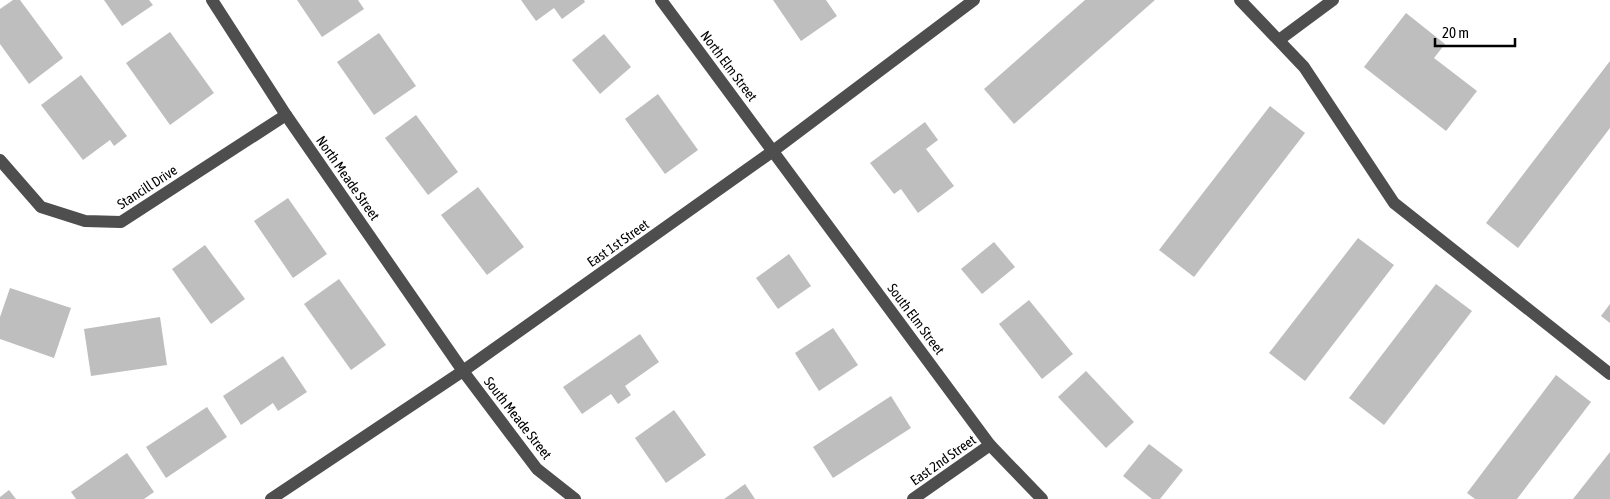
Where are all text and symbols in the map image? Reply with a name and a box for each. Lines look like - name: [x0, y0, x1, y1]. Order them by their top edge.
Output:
- scale bar: [1435, 15, 1515, 47]
- text: 20 m: [1442, 24, 1469, 41]
- street label: North Elm Street: [697, 28, 761, 104]
- street label: North Meade Street: [313, 133, 383, 223]
- street label: Stancill Drive: [114, 162, 180, 212]
- street label: East 1st Street: [584, 216, 652, 270]
- street label: South Elm Street: [884, 280, 948, 358]
- street label: South Meade Street: [481, 374, 555, 462]
- street label: East 2nd Street: [907, 432, 979, 488]

